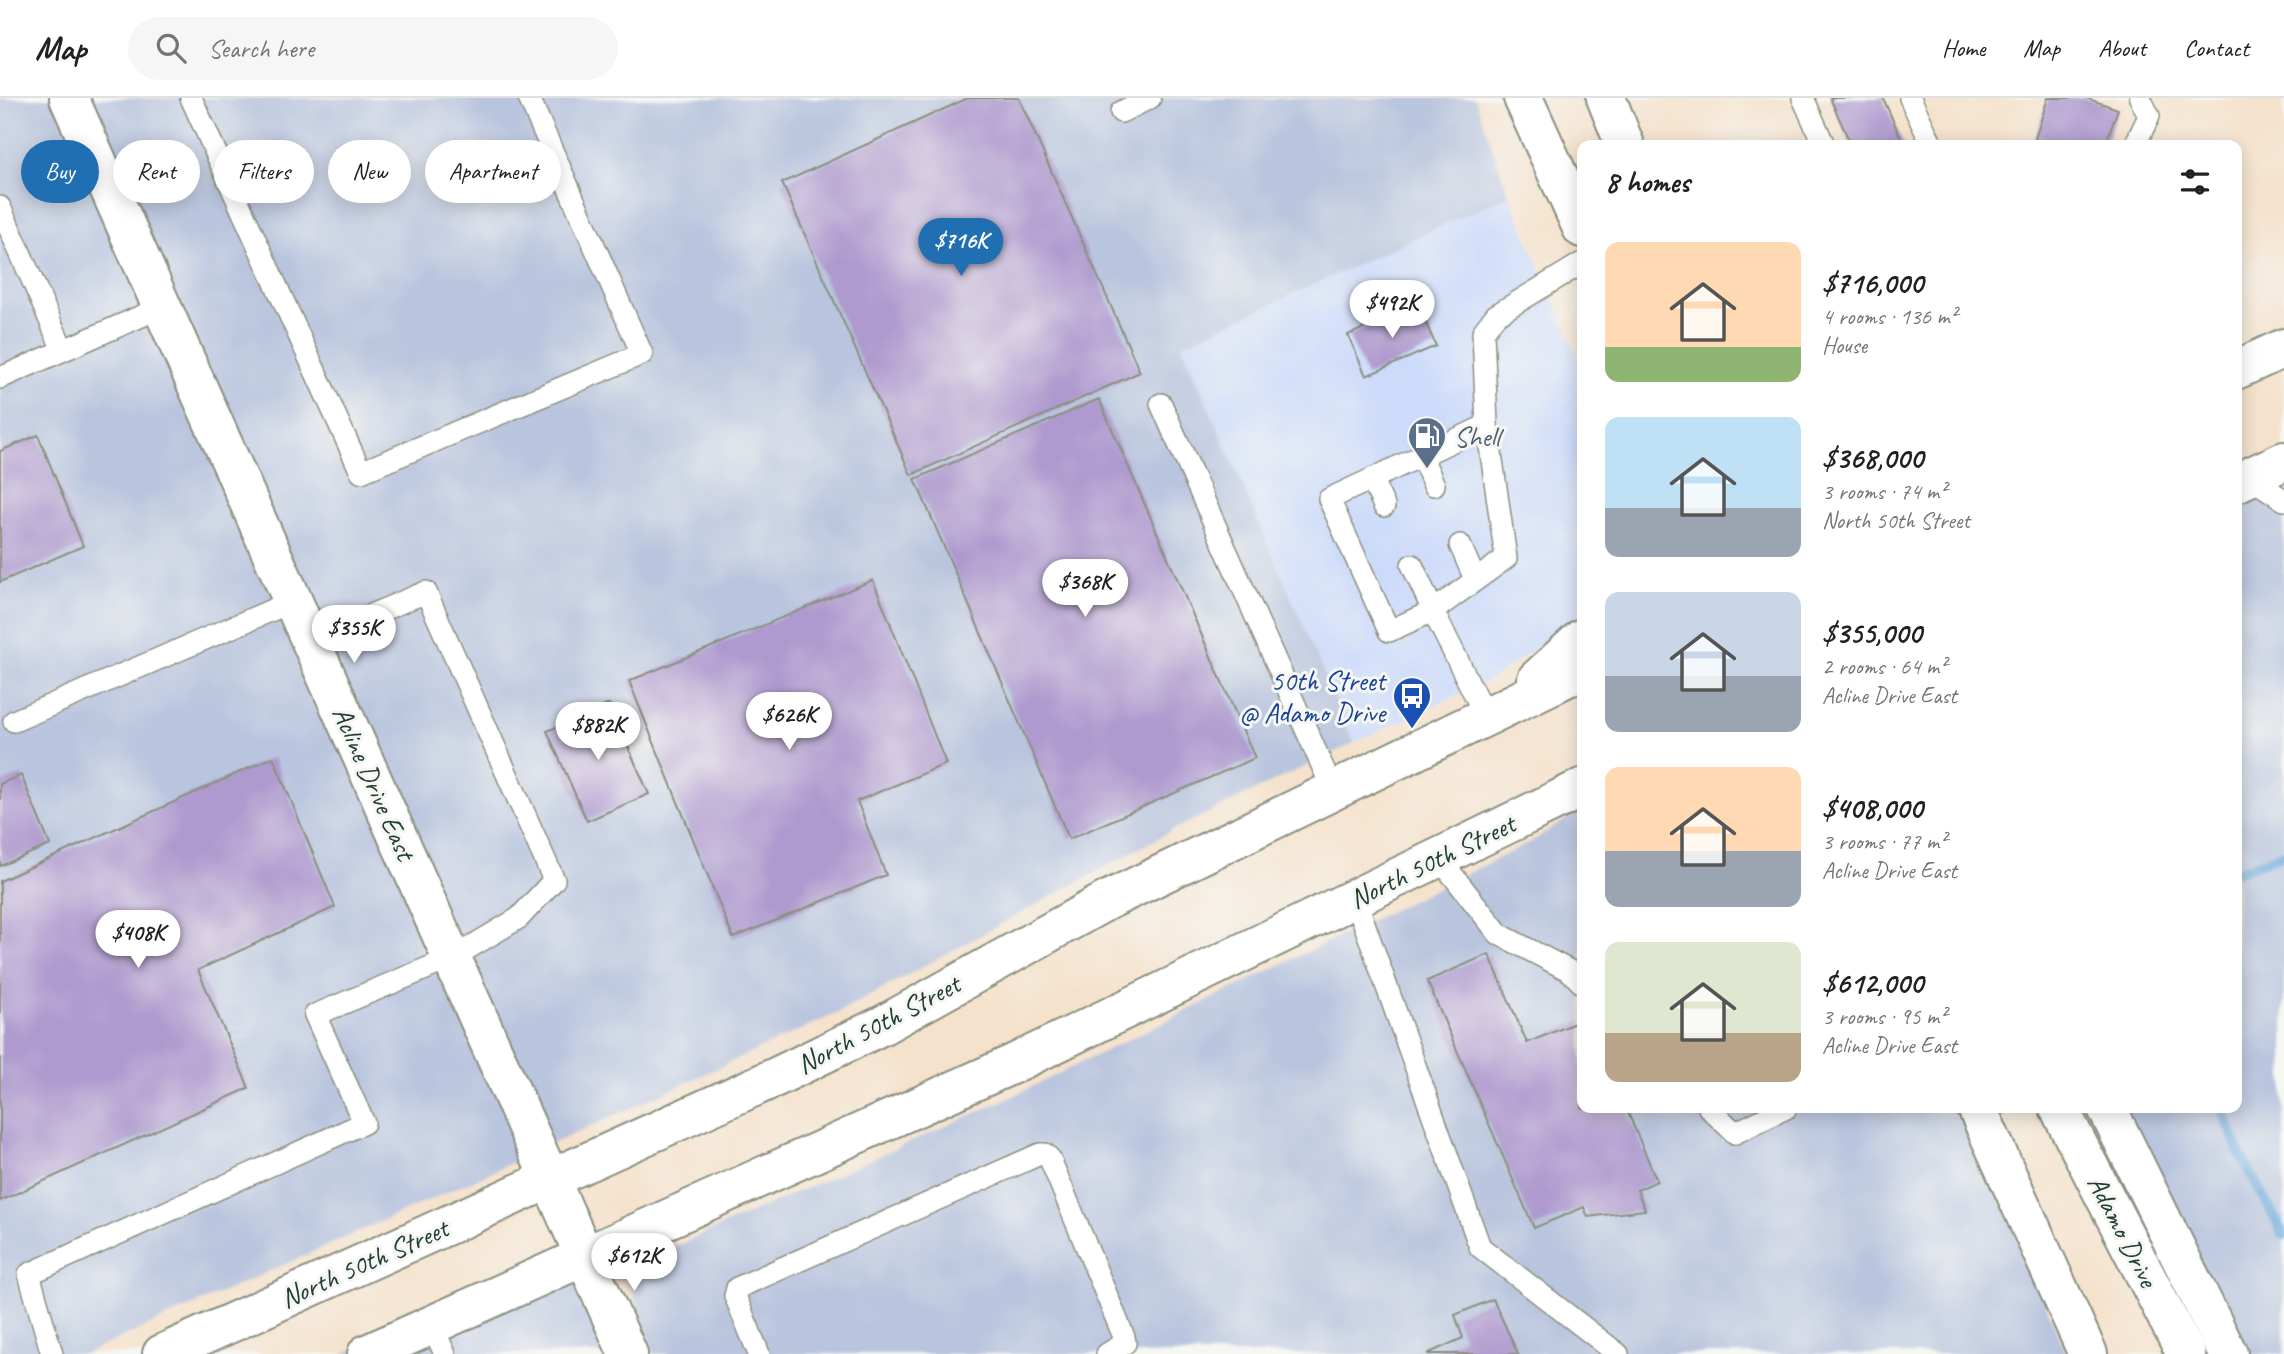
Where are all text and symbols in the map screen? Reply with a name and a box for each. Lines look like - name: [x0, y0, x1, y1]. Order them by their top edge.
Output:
- search box: [128, 17, 618, 80]
- text: Map: [35, 27, 86, 69]
- icon: search: [152, 29, 190, 67]
- text: Search here: [208, 32, 314, 65]
- text: Home: [1942, 33, 1985, 63]
- text: Map: [2023, 33, 2060, 63]
- text: About: [2098, 33, 2146, 63]
- text: Contact: [2184, 33, 2249, 63]
- chip: Buy: [21, 140, 99, 203]
- chip: Rent: [113, 140, 200, 203]
- chip: Filters: [214, 140, 314, 203]
- chip: New: [328, 140, 411, 203]
- chip: Apartment: [425, 140, 561, 203]
- text: 8 homes: [1605, 163, 1690, 201]
- icon: filters: [2176, 163, 2214, 201]
- pin: $716K: [912, 218, 1010, 278]
- text: $716K: [934, 226, 988, 255]
- text: $716,000: [1822, 264, 1923, 302]
- icon: home: [1661, 270, 1745, 354]
- pin: $492K: [1343, 280, 1441, 340]
- text: $492K: [1366, 288, 1418, 317]
- text: 4 rooms · 136 m²: [1822, 302, 1957, 331]
- text: House: [1822, 331, 1867, 360]
- fuel station icon: Shell: [1406, 415, 1448, 470]
- place label: Shell: [1454, 419, 1505, 454]
- text: $368,000: [1822, 439, 1923, 477]
- icon: home: [1661, 445, 1745, 529]
- text: 3 rooms · 74 m²: [1822, 477, 1946, 506]
- text: North 50th Street: [1822, 506, 1970, 535]
- pin: $368K: [1036, 560, 1134, 619]
- text: $368K: [1058, 567, 1112, 596]
- pin: $355K: [305, 606, 403, 665]
- text: $355K: [328, 613, 380, 642]
- text: $355,000: [1822, 614, 1921, 652]
- icon: home: [1661, 620, 1745, 704]
- text: 2 rooms · 64 m²: [1822, 652, 1946, 681]
- place label: 50th Street @ Adamo Drive: [1239, 663, 1388, 730]
- bus stop icon: 50th Street @ Adamo Drive: [1391, 675, 1433, 730]
- text: Acline Drive East: [1822, 681, 1957, 710]
- pin: $626K: [740, 692, 838, 752]
- text: $626K: [762, 700, 816, 729]
- street label: Acline Drive East: [325, 701, 424, 868]
- pin: $882K: [549, 702, 647, 762]
- text: $882K: [571, 710, 625, 739]
- text: $408,000: [1822, 789, 1922, 827]
- icon: home: [1661, 795, 1745, 879]
- street label: North 50th Street: [1343, 805, 1523, 916]
- text: 3 rooms · 77 m²: [1822, 827, 1946, 856]
- text: Acline Drive East: [1822, 856, 1957, 885]
- pin: $408K: [89, 910, 187, 970]
- text: $408K: [111, 918, 165, 947]
- text: $612,000: [1822, 964, 1923, 1002]
- street label: North 50th Street: [790, 965, 968, 1082]
- icon: home: [1661, 970, 1745, 1054]
- text: 3 rooms · 95 m²: [1822, 1002, 1946, 1031]
- text: Acline Drive East: [1822, 1031, 1957, 1060]
- street label: Adamo Drive: [2080, 1169, 2167, 1295]
- street label: North 50th Street: [275, 1209, 456, 1316]
- pin: $612K: [585, 1234, 683, 1293]
- text: $612K: [607, 1241, 661, 1270]

